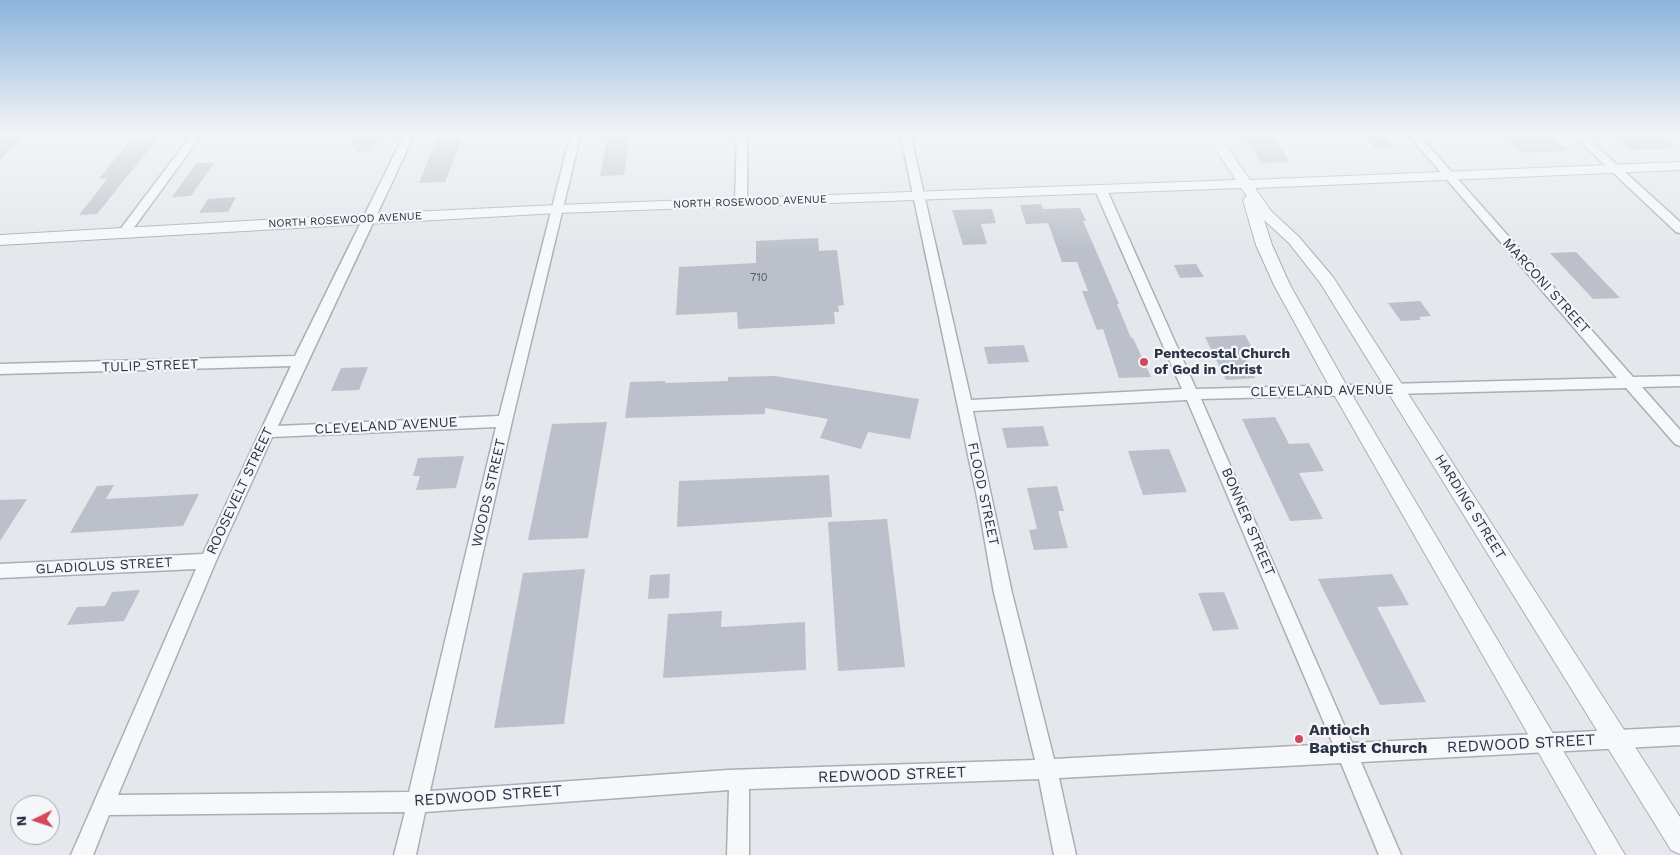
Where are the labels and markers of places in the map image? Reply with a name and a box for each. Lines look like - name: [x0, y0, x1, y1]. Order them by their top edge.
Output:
- place label: Pentecostal Church of God in Christ: [1154, 346, 1290, 378]
- marker: Pentecostal Church of God in Christ: [1138, 356, 1150, 368]
- place label: Antioch Baptist Church: [1309, 720, 1427, 758]
- marker: Antioch Baptist Church: [1293, 733, 1305, 745]

